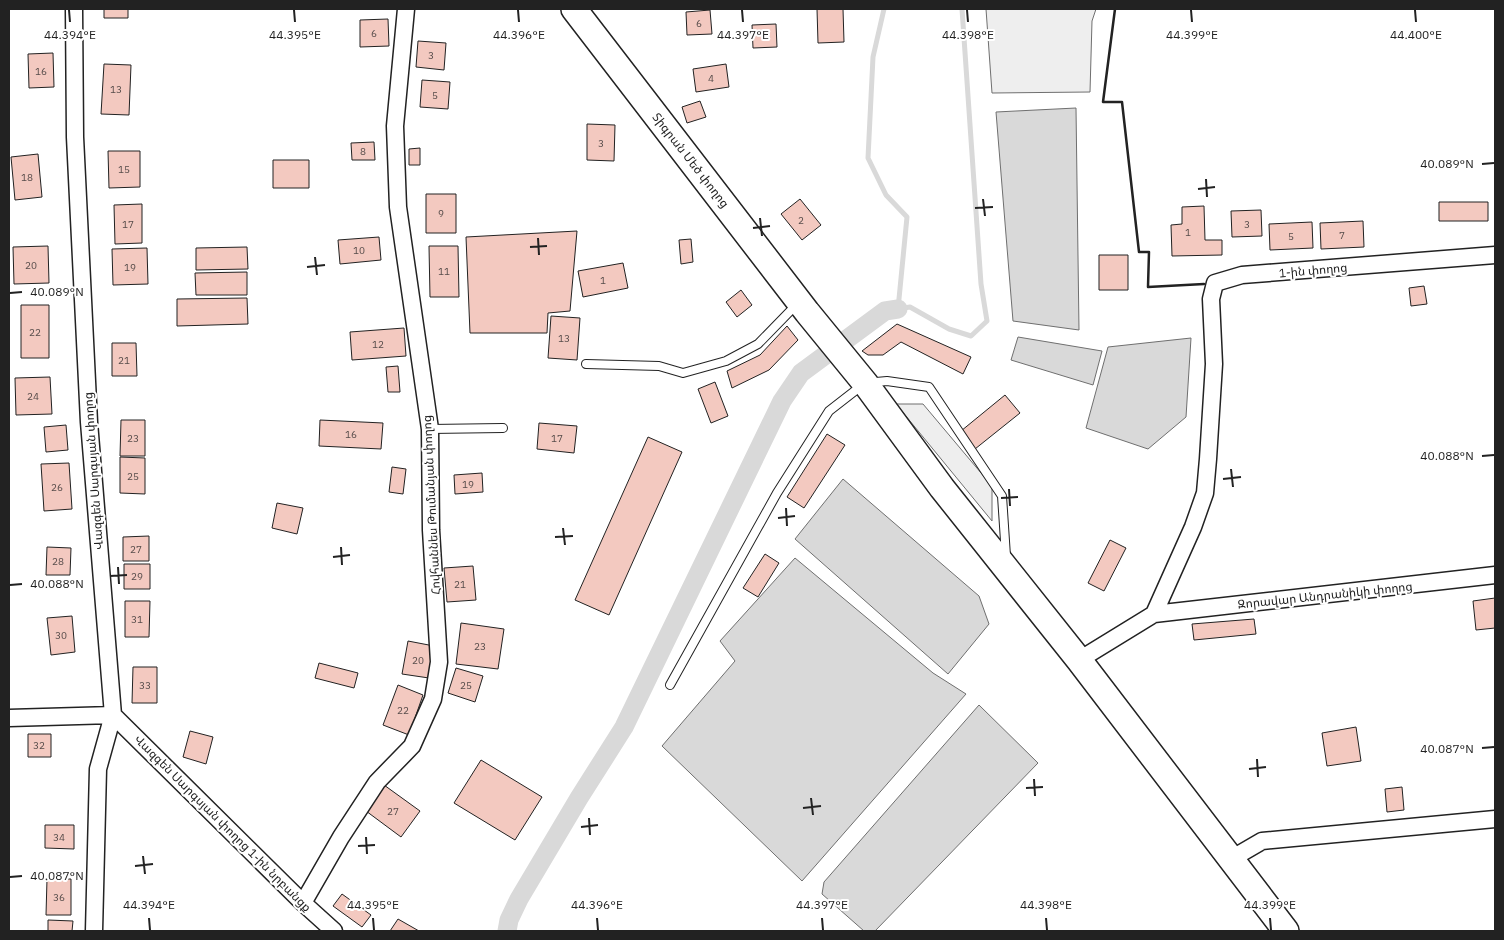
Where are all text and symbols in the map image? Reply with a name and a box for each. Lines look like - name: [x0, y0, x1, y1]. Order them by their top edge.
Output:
- house number: 6: [696, 17, 702, 30]
- text: 44.394°E: [44, 27, 96, 42]
- text: 44.395°E: [269, 27, 321, 42]
- house number: 6: [371, 27, 377, 40]
- text: 44.396°E: [493, 27, 545, 42]
- text: 44.397°E: [717, 27, 769, 42]
- text: 44.398°E: [942, 27, 994, 42]
- text: 44.399°E: [1166, 27, 1218, 42]
- text: 44.400°E: [1390, 27, 1442, 42]
- house number: 3: [428, 49, 434, 62]
- house number: 16: [35, 65, 47, 78]
- house number: 4: [708, 72, 714, 85]
- house number: 13: [110, 83, 122, 96]
- house number: 5: [432, 89, 438, 102]
- street label: Տիգրան Մեծ փողոց: [649, 110, 733, 210]
- house number: 3: [598, 137, 604, 150]
- house number: 8: [360, 145, 366, 158]
- text: 40.089°N: [1420, 156, 1474, 171]
- house number: 15: [118, 163, 130, 176]
- house number: 18: [21, 171, 33, 184]
- house number: 9: [438, 207, 444, 220]
- house number: 2: [798, 214, 804, 227]
- house number: 17: [122, 218, 134, 231]
- house number: 3: [1244, 218, 1250, 231]
- house number: 1: [1185, 226, 1191, 239]
- house number: 7: [1339, 229, 1345, 242]
- house number: 5: [1288, 230, 1294, 243]
- house number: 10: [353, 244, 365, 257]
- house number: 20: [25, 259, 37, 272]
- street label: 1-ին փողոց: [1278, 260, 1348, 280]
- house number: 19: [124, 261, 136, 274]
- house number: 11: [438, 265, 450, 278]
- house number: 1: [600, 274, 606, 287]
- text: 40.089°N: [30, 284, 84, 299]
- house number: 22: [29, 326, 41, 339]
- house number: 13: [558, 332, 570, 345]
- house number: 12: [372, 338, 384, 351]
- house number: 21: [118, 354, 130, 367]
- house number: 24: [27, 390, 39, 403]
- street label: Վազգեն Սարգսյան փողոց: [80, 392, 106, 550]
- street label: Հովհաննես Թումանյան փողոց: [419, 415, 443, 595]
- house number: 16: [345, 428, 357, 441]
- house number: 23: [127, 432, 139, 445]
- house number: 17: [551, 432, 563, 445]
- text: 40.088°N: [1420, 448, 1474, 463]
- house number: 25: [127, 470, 139, 483]
- house number: 19: [462, 478, 474, 491]
- house number: 26: [51, 481, 63, 494]
- house number: 27: [130, 543, 142, 556]
- house number: 28: [52, 555, 64, 568]
- house number: 29: [131, 570, 143, 583]
- text: 40.088°N: [30, 576, 84, 591]
- house number: 21: [454, 578, 466, 591]
- street label: Զորավար Անդրանիկի փողոց: [1237, 578, 1413, 612]
- house number: 31: [131, 613, 143, 626]
- house number: 30: [55, 629, 67, 642]
- house number: 23: [474, 640, 486, 653]
- house number: 20: [412, 654, 424, 667]
- house number: 33: [139, 679, 151, 692]
- house number: 25: [460, 679, 472, 692]
- house number: 22: [397, 704, 409, 717]
- street label: Վազգեն Սարգսյան փողոց 1-ին նրբանցք: [131, 731, 315, 915]
- house number: 32: [33, 739, 45, 752]
- text: 40.087°N: [1420, 741, 1474, 756]
- house number: 27: [387, 805, 399, 818]
- house number: 34: [53, 831, 65, 844]
- text: 40.087°N: [30, 868, 84, 883]
- house number: 36: [53, 891, 65, 904]
- text: 44.394°E: [123, 897, 175, 912]
- text: 44.395°E: [347, 897, 399, 912]
- text: 44.396°E: [571, 897, 623, 912]
- text: 44.397°E: [796, 897, 848, 912]
- text: 44.398°E: [1020, 897, 1072, 912]
- text: 44.399°E: [1244, 897, 1296, 912]

